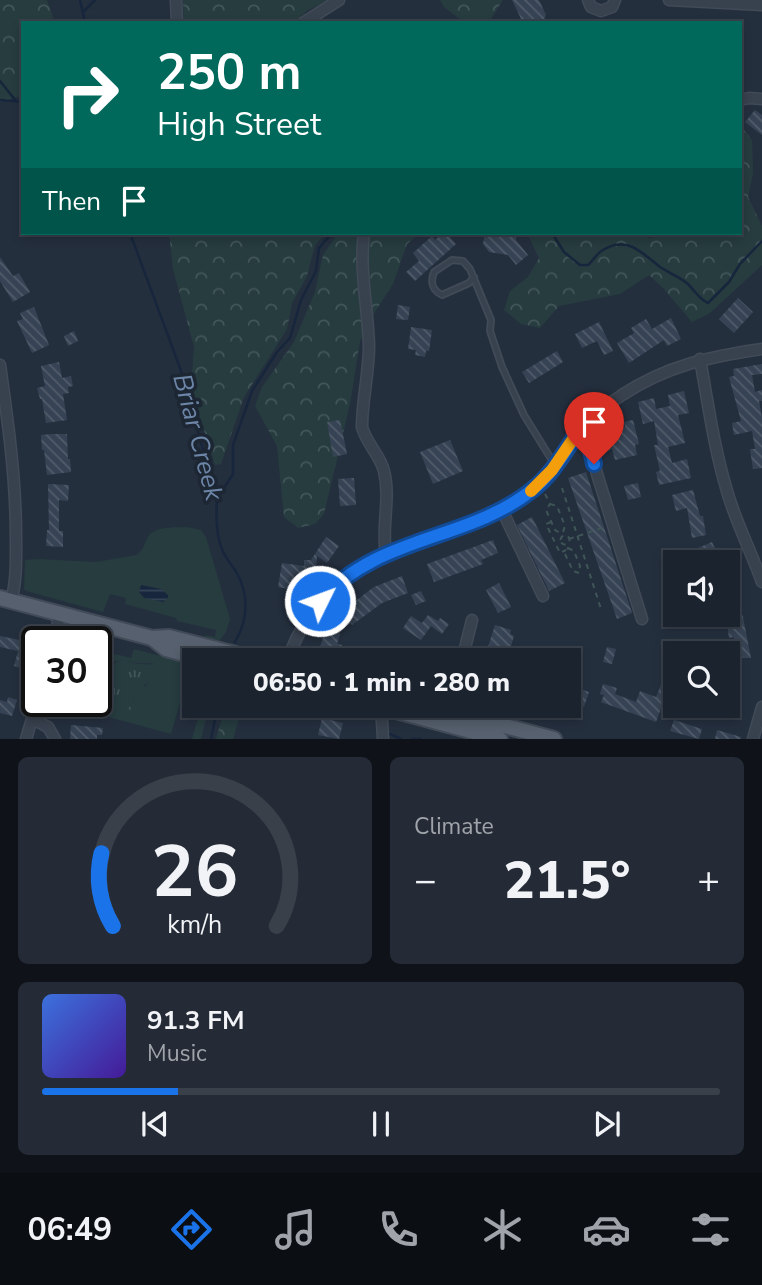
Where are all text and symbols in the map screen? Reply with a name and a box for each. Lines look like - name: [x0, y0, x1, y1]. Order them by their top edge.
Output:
- text: 250 m: [157, 39, 301, 106]
- icon: right: [42, 49, 133, 140]
- text: High Street: [157, 103, 321, 146]
- icon: arrive: [115, 182, 153, 220]
- text: Then: [42, 184, 101, 219]
- water label: Briar Creek: [164, 370, 232, 505]
- pin: [564, 392, 624, 464]
- icon: arrive: [575, 403, 613, 441]
- map controls: [663, 550, 740, 718]
- button: sound: [663, 550, 740, 627]
- position arrow: [283, 564, 357, 638]
- speed limit sign: 30: [21, 626, 112, 717]
- button: search: [663, 641, 740, 718]
- text: 06:50 · 1 min · 280 m: [253, 665, 510, 700]
- text: Climate: [414, 811, 494, 842]
- text: 26: [151, 823, 239, 923]
- text: 21.5°: [503, 845, 631, 916]
- text: −: [414, 855, 437, 906]
- text: +: [697, 855, 720, 906]
- text: km/h: [167, 908, 223, 942]
- text: 91.3 FM: [147, 1003, 244, 1038]
- text: Music: [147, 1038, 207, 1069]
- icon: previous: [136, 1105, 174, 1143]
- icon: pause: [362, 1105, 400, 1143]
- icon: next: [588, 1105, 626, 1143]
- icon: directions: [167, 1205, 216, 1254]
- icon: music: [271, 1205, 320, 1254]
- icon: phone: [374, 1205, 423, 1254]
- icon: climate: [478, 1205, 527, 1254]
- icon: car: [582, 1205, 631, 1254]
- icon: filters: [686, 1205, 735, 1254]
- text: 06:49: [27, 1208, 112, 1251]

